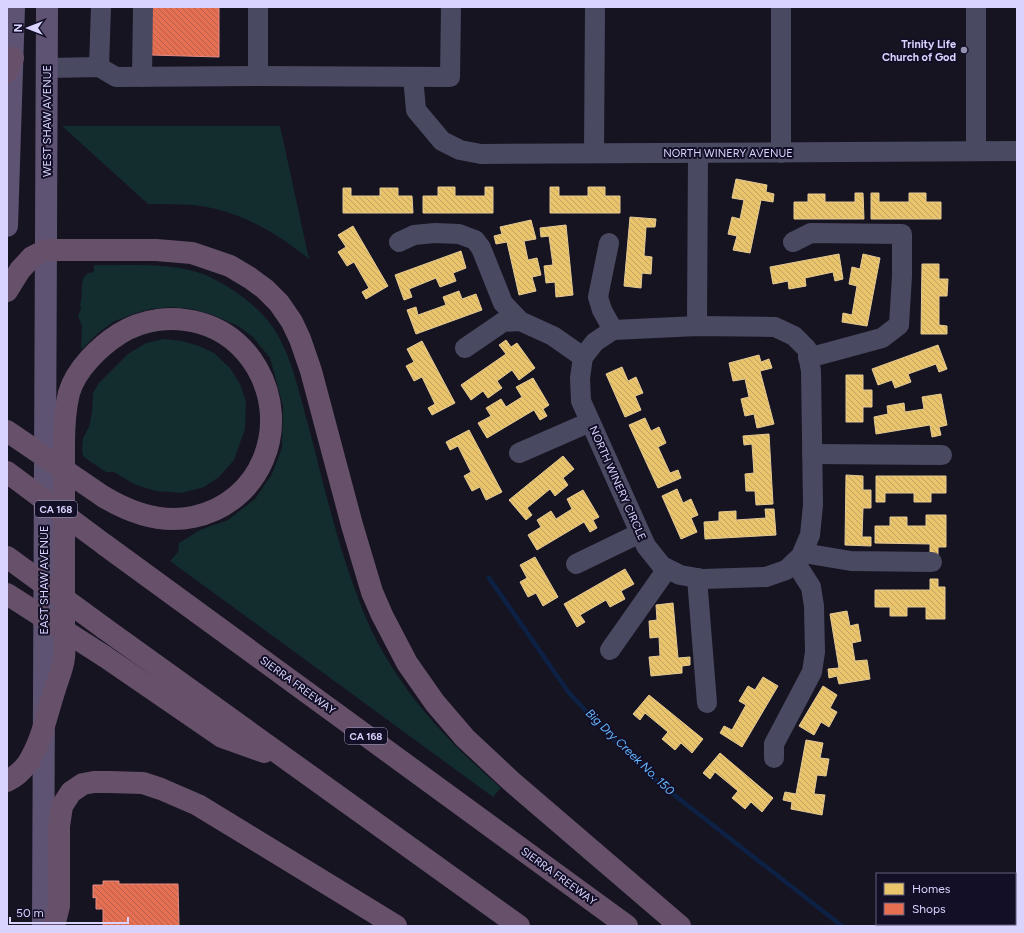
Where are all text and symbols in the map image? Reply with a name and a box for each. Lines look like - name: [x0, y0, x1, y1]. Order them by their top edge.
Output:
- north arrow: [8, 8, 48, 48]
- text: N: [12, 24, 25, 32]
- place label: Trinity Life Church of God: [882, 38, 956, 64]
- marker: Trinity Life Church of God: [959, 45, 969, 55]
- street label: WEST SHAW AVENUE: [41, 65, 54, 177]
- street label: NORTH WINERY AVENUE: [663, 147, 793, 160]
- street label: NORTH WINERY CIRCLE: [586, 424, 649, 542]
- road number: CA 168: [35, 501, 77, 517]
- street label: EAST SHAW AVENUE: [38, 526, 51, 634]
- street label: SIERRA FREEWAY: [257, 654, 338, 717]
- water label: Big Dry Creek No. 150: [583, 706, 677, 798]
- road number: CA 168: [345, 728, 387, 744]
- street label: SIERRA FREEWAY: [518, 845, 599, 908]
- legend: [876, 873, 1016, 925]
- text: Homes: [912, 882, 951, 896]
- scale bar: [10, 899, 128, 925]
- text: Shops: [912, 902, 946, 916]
- text: 50 m: [16, 906, 44, 920]

